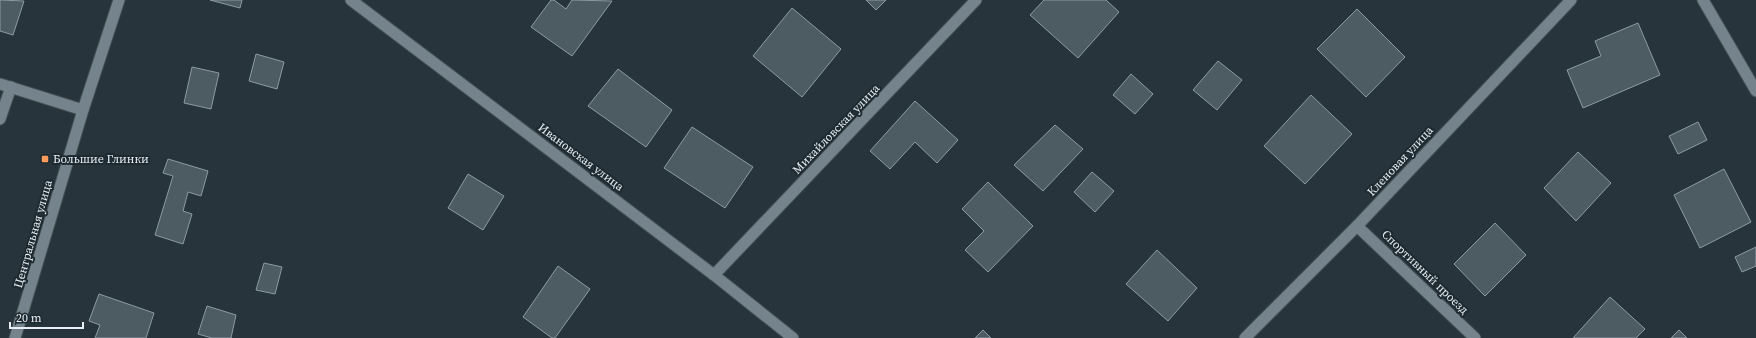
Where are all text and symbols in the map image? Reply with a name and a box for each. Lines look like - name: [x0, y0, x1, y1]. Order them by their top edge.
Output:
- street label: Михайловская улица: [789, 80, 884, 177]
- street label: Ивановская улица: [535, 119, 628, 195]
- street label: Кленовая улица: [1363, 122, 1437, 199]
- place label: Большие Глинки: [53, 151, 149, 167]
- marker: Большие Глинки: [40, 154, 50, 164]
- street label: Центральная улица: [10, 177, 56, 290]
- street label: Спортивный проезд: [1378, 226, 1472, 318]
- scale bar: [10, 304, 83, 330]
- text: 20 m: [16, 310, 42, 326]

